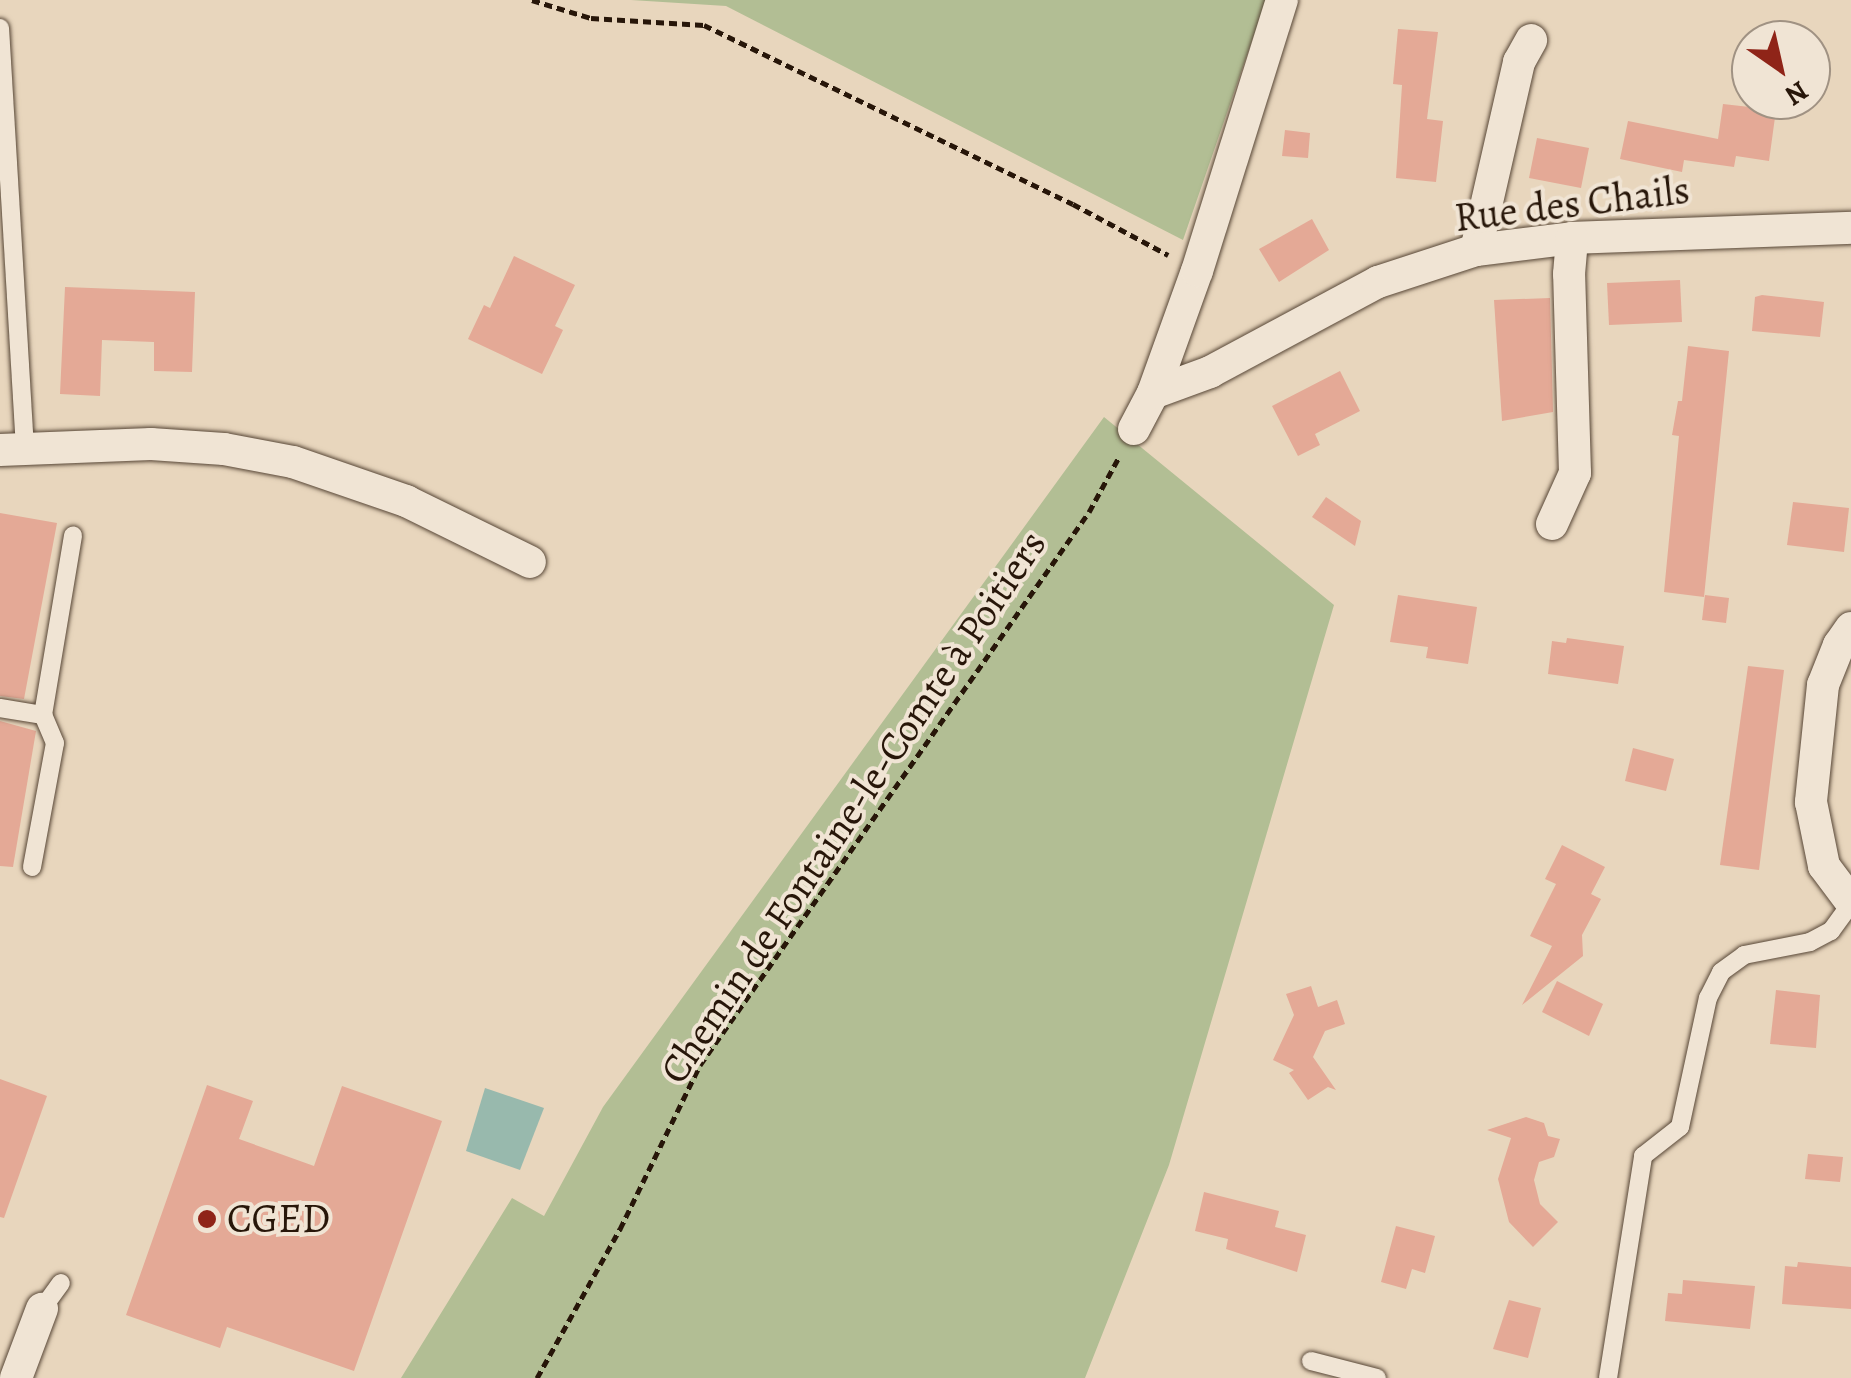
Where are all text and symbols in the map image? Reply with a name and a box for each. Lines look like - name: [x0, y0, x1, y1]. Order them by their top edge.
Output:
- north arrow: [1731, 20, 1831, 120]
- text: N: [1778, 72, 1816, 115]
- street label: Rue des Chails: [1452, 166, 1692, 242]
- street label: Chemin de Fontaine-le-Comte à Poitiers: [650, 522, 1056, 1092]
- place label: CGED: [227, 1195, 330, 1243]
- marker: CGED: [196, 1208, 218, 1230]

